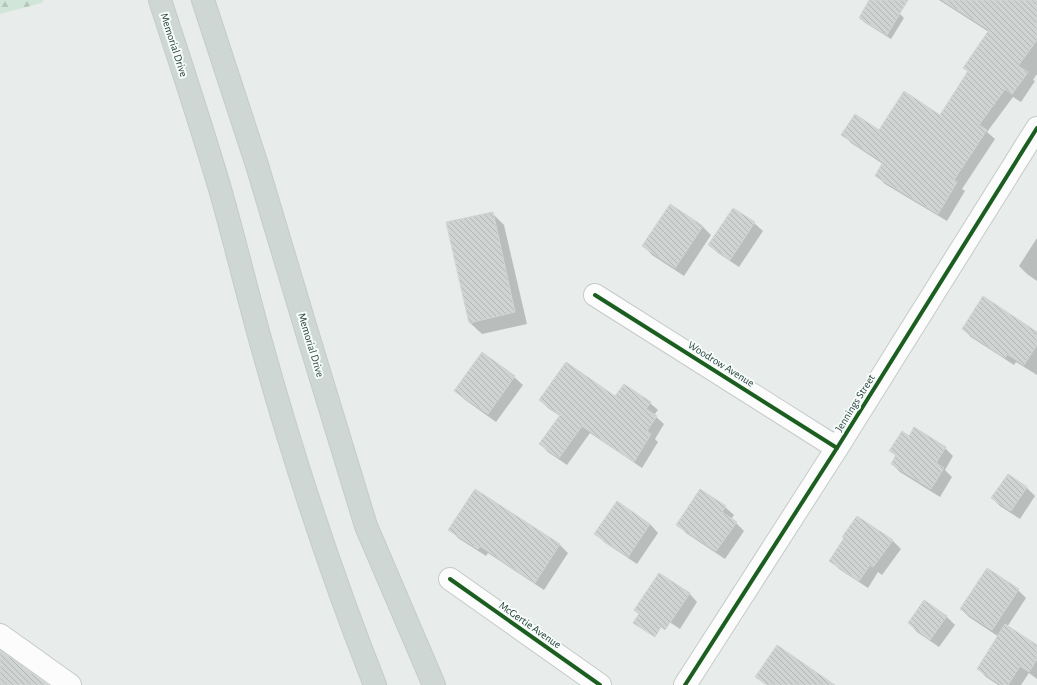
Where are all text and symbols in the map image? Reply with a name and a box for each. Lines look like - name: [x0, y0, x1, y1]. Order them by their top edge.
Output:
- street label: Memorial Drive: [159, 12, 189, 78]
- street label: Memorial Drive: [296, 312, 326, 378]
- street label: Woodrow Avenue: [686, 339, 756, 389]
- street label: Jennings Street: [833, 372, 877, 433]
- street label: McGertie Avenue: [497, 600, 563, 650]

